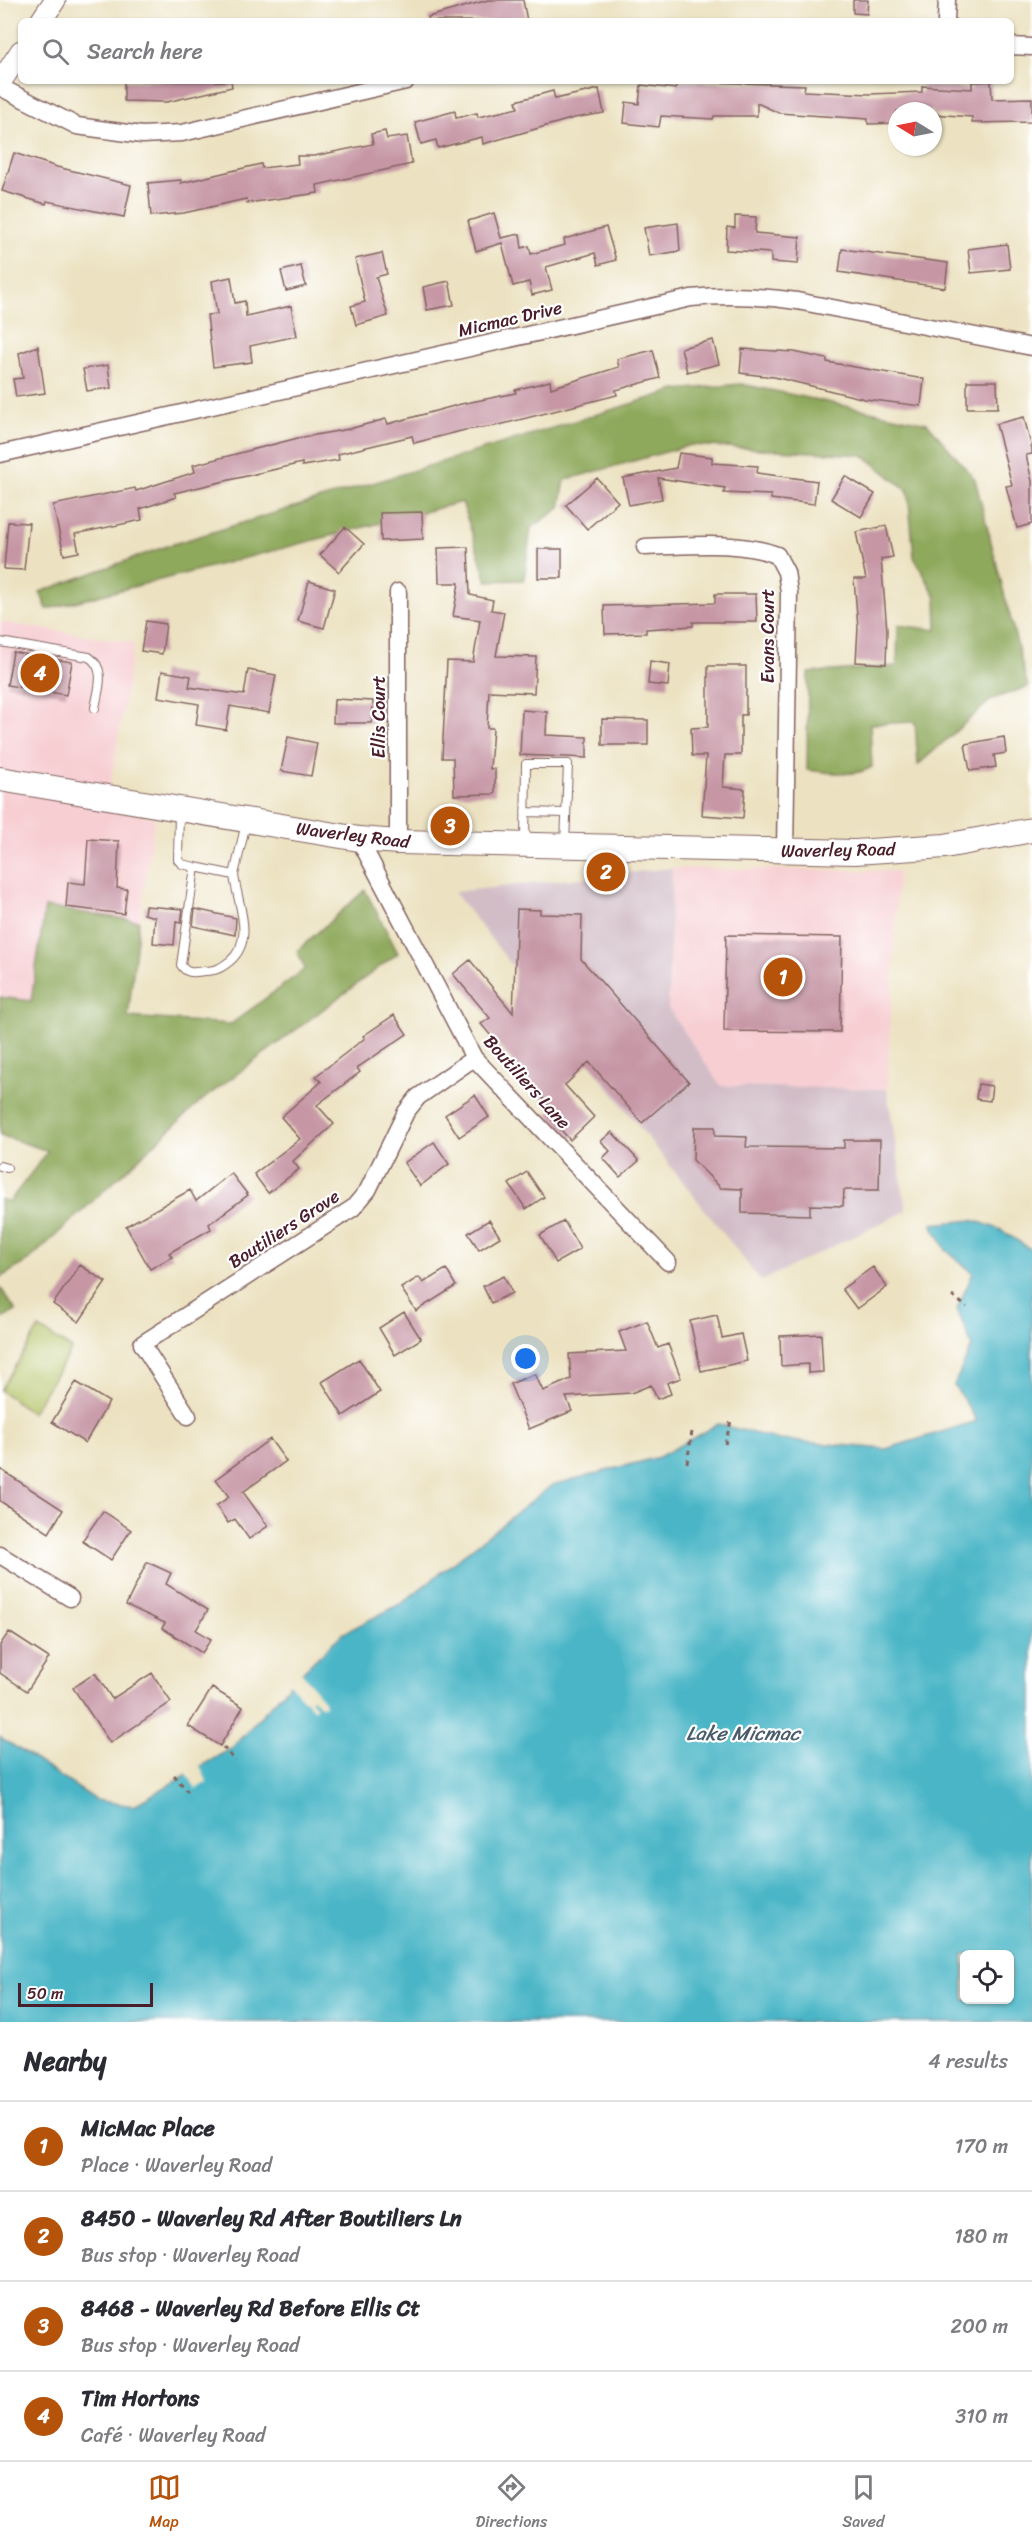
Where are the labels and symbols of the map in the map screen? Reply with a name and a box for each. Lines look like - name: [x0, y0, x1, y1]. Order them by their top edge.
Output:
- north arrow: [888, 102, 942, 156]
- street label: Micmac Drive: [455, 291, 565, 347]
- street label: Evans Court: [752, 589, 784, 683]
- pin: 4: [20, 650, 60, 696]
- street label: Ellis Court: [363, 676, 395, 758]
- pin: 3: [430, 804, 470, 848]
- street label: Waverley Road: [294, 812, 413, 858]
- street label: Waverley Road: [781, 833, 897, 867]
- pin: 2: [586, 850, 626, 894]
- pin: 1: [764, 954, 802, 1000]
- street label: Boutiliers Lane: [475, 1027, 579, 1137]
- street label: Boutiliers Grove: [222, 1181, 346, 1277]
- your location: [511, 1344, 540, 1373]
- water label: Lake Micmac: [686, 1716, 802, 1751]
- scale bar: [18, 1980, 153, 2008]

